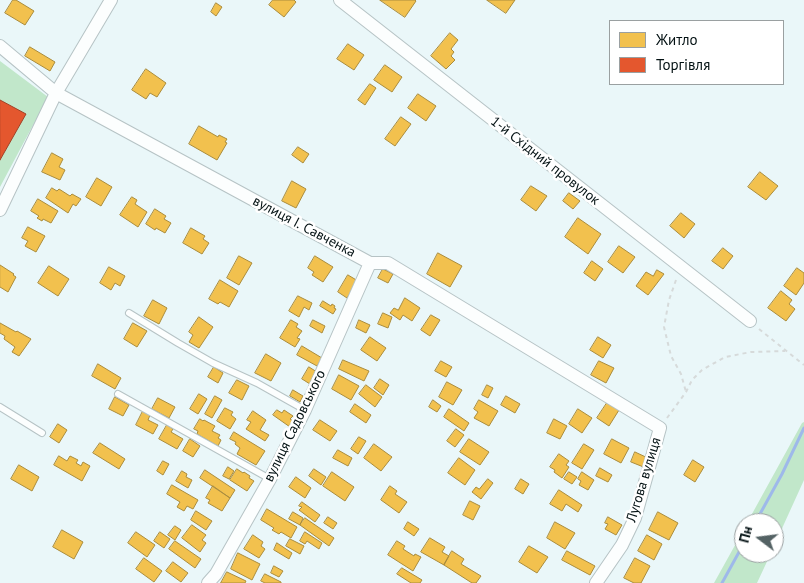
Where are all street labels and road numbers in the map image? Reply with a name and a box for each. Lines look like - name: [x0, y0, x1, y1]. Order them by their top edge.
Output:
- street label: 1-й Східний провулок: [487, 113, 603, 209]
- street label: вулиця І. Савченка: [250, 193, 358, 261]
- street label: вулиця Садовського: [261, 367, 329, 485]
- street label: Лугова вулиця: [623, 436, 665, 524]

